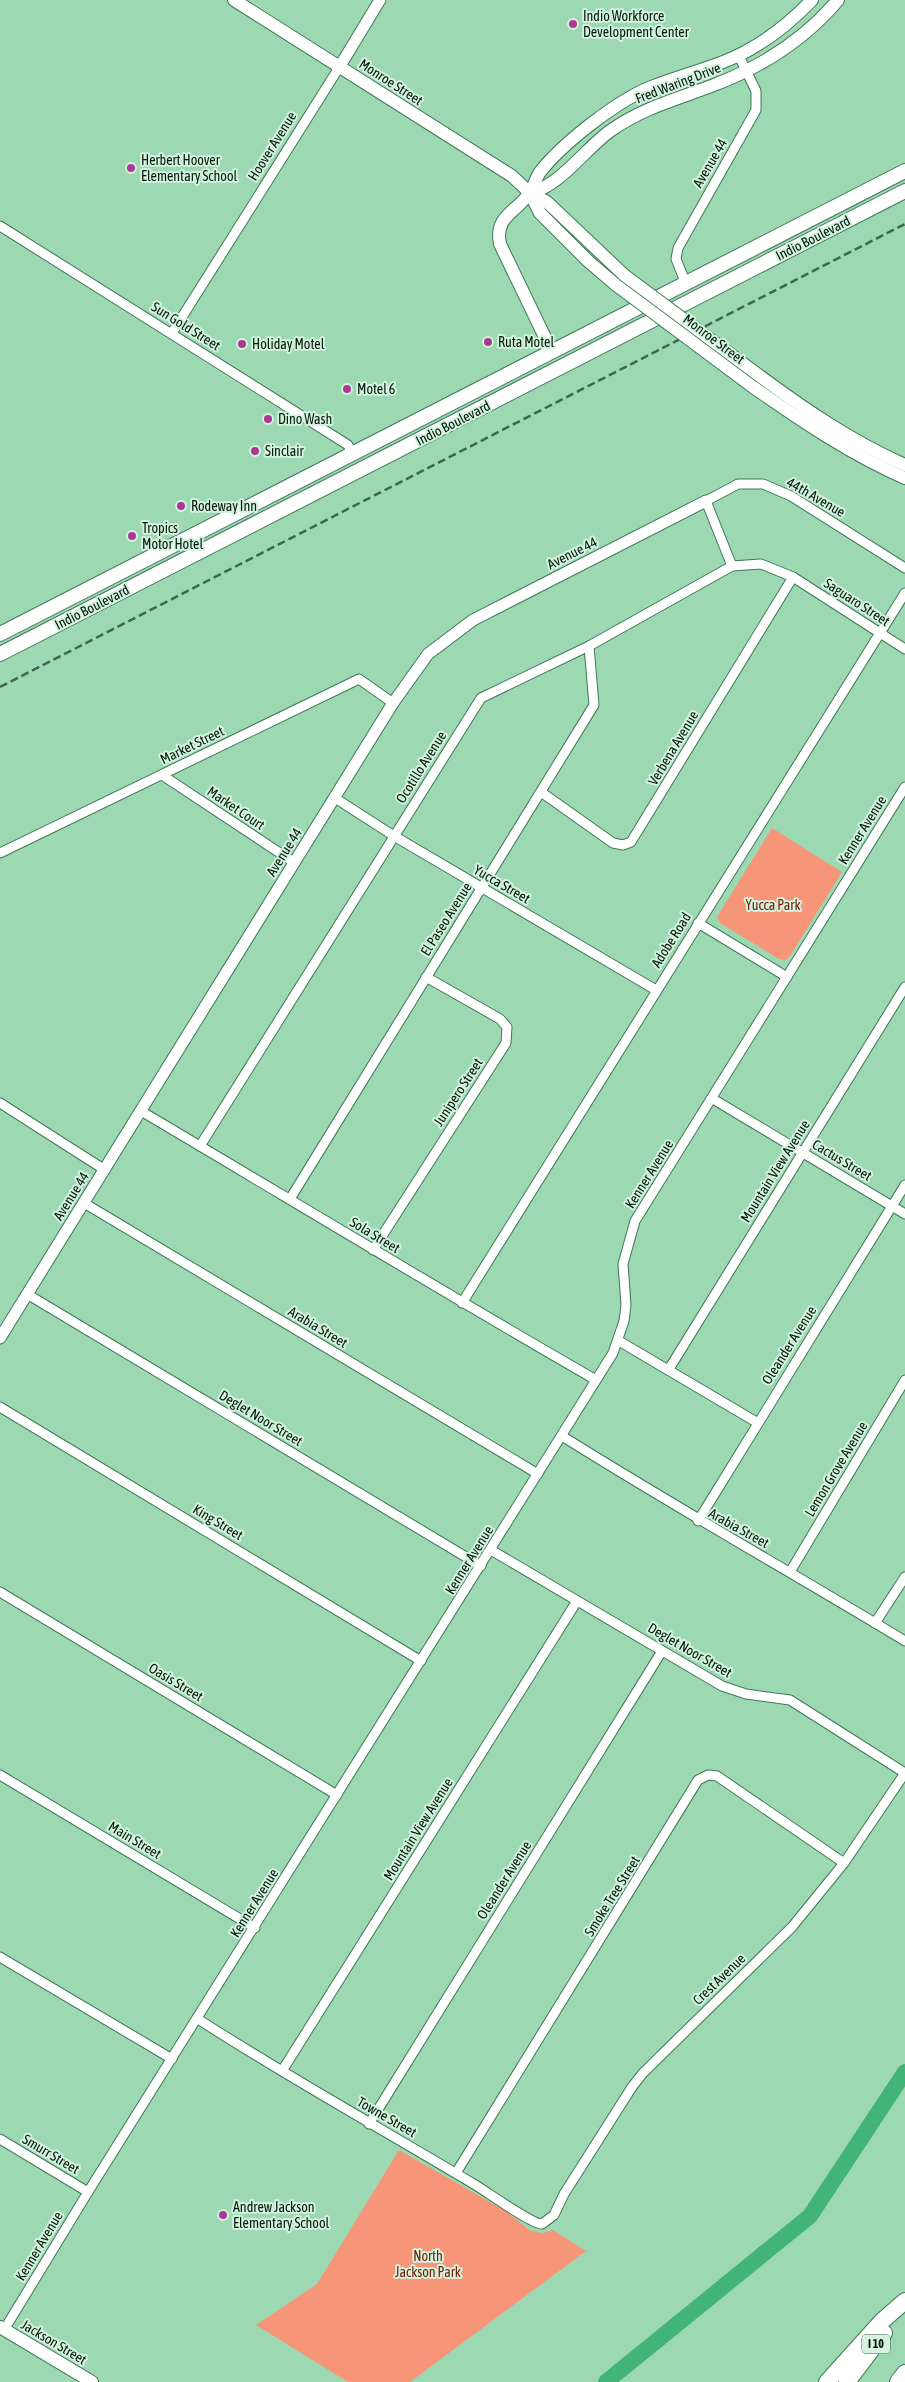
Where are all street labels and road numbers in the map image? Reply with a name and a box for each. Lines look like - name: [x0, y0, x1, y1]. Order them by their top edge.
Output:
- street label: Monroe Street: [356, 56, 426, 108]
- street label: Fred Waring Drive: [633, 59, 723, 107]
- street label: Hoover Avenue: [245, 109, 299, 183]
- street label: Avenue 44: [690, 135, 731, 190]
- street label: Indio Boulevard: [773, 212, 853, 264]
- street label: Sun Gold Street: [149, 298, 223, 354]
- street label: Monroe Street: [680, 311, 748, 367]
- street label: Indio Boulevard: [413, 397, 493, 449]
- street label: 44th Avenue: [784, 474, 848, 520]
- street label: Avenue 44: [544, 533, 600, 572]
- street label: Saguaro Street: [821, 575, 893, 629]
- street label: Indio Boulevard: [52, 581, 132, 633]
- street label: Verbena Avenue: [645, 708, 701, 788]
- street label: Market Street: [158, 723, 226, 767]
- street label: Ocotillo Avenue: [393, 728, 449, 806]
- street label: Market Court: [204, 783, 268, 833]
- street label: Kenner Avenue: [835, 793, 889, 867]
- street label: Avenue 44: [263, 825, 305, 879]
- street label: Yucca Street: [471, 861, 533, 907]
- street label: El Paseo Avenue: [417, 879, 475, 959]
- street label: Adobe Road: [648, 910, 694, 970]
- street label: Junipero Street: [430, 1055, 486, 1129]
- street label: Mountain View Avenue: [737, 1117, 813, 1225]
- street label: Cactus Street: [809, 1136, 875, 1184]
- street label: Kenner Avenue: [622, 1137, 676, 1211]
- street label: Avenue 44: [50, 1169, 92, 1223]
- street label: Sola Street: [347, 1214, 403, 1256]
- street label: Arabia Street: [285, 1303, 351, 1351]
- street label: Oleander Avenue: [759, 1303, 819, 1387]
- street label: Deglet Noor Street: [216, 1387, 306, 1449]
- street label: Lemon Grove Avenue: [801, 1419, 871, 1519]
- street label: King Street: [190, 1501, 246, 1543]
- street label: Arabia Street: [706, 1505, 772, 1551]
- street label: Kenner Avenue: [442, 1523, 496, 1597]
- street label: Deglet Noor Street: [645, 1620, 735, 1680]
- street label: Oasis Street: [146, 1660, 206, 1704]
- street label: Mountain View Avenue: [380, 1775, 456, 1883]
- street label: Main Street: [106, 1818, 164, 1862]
- street label: Oleander Avenue: [474, 1838, 534, 1922]
- street label: Smoke Tree Street: [581, 1853, 643, 1939]
- street label: Kenner Avenue: [227, 1866, 281, 1940]
- street label: Crest Avenue: [690, 1950, 748, 2008]
- street label: Towne Street: [354, 2094, 420, 2140]
- street label: Smurr Street: [20, 2131, 82, 2177]
- street label: Kenner Avenue: [12, 2209, 66, 2283]
- street label: Jackson Street: [18, 2316, 90, 2368]
- road number: I 10: [862, 2334, 890, 2354]

